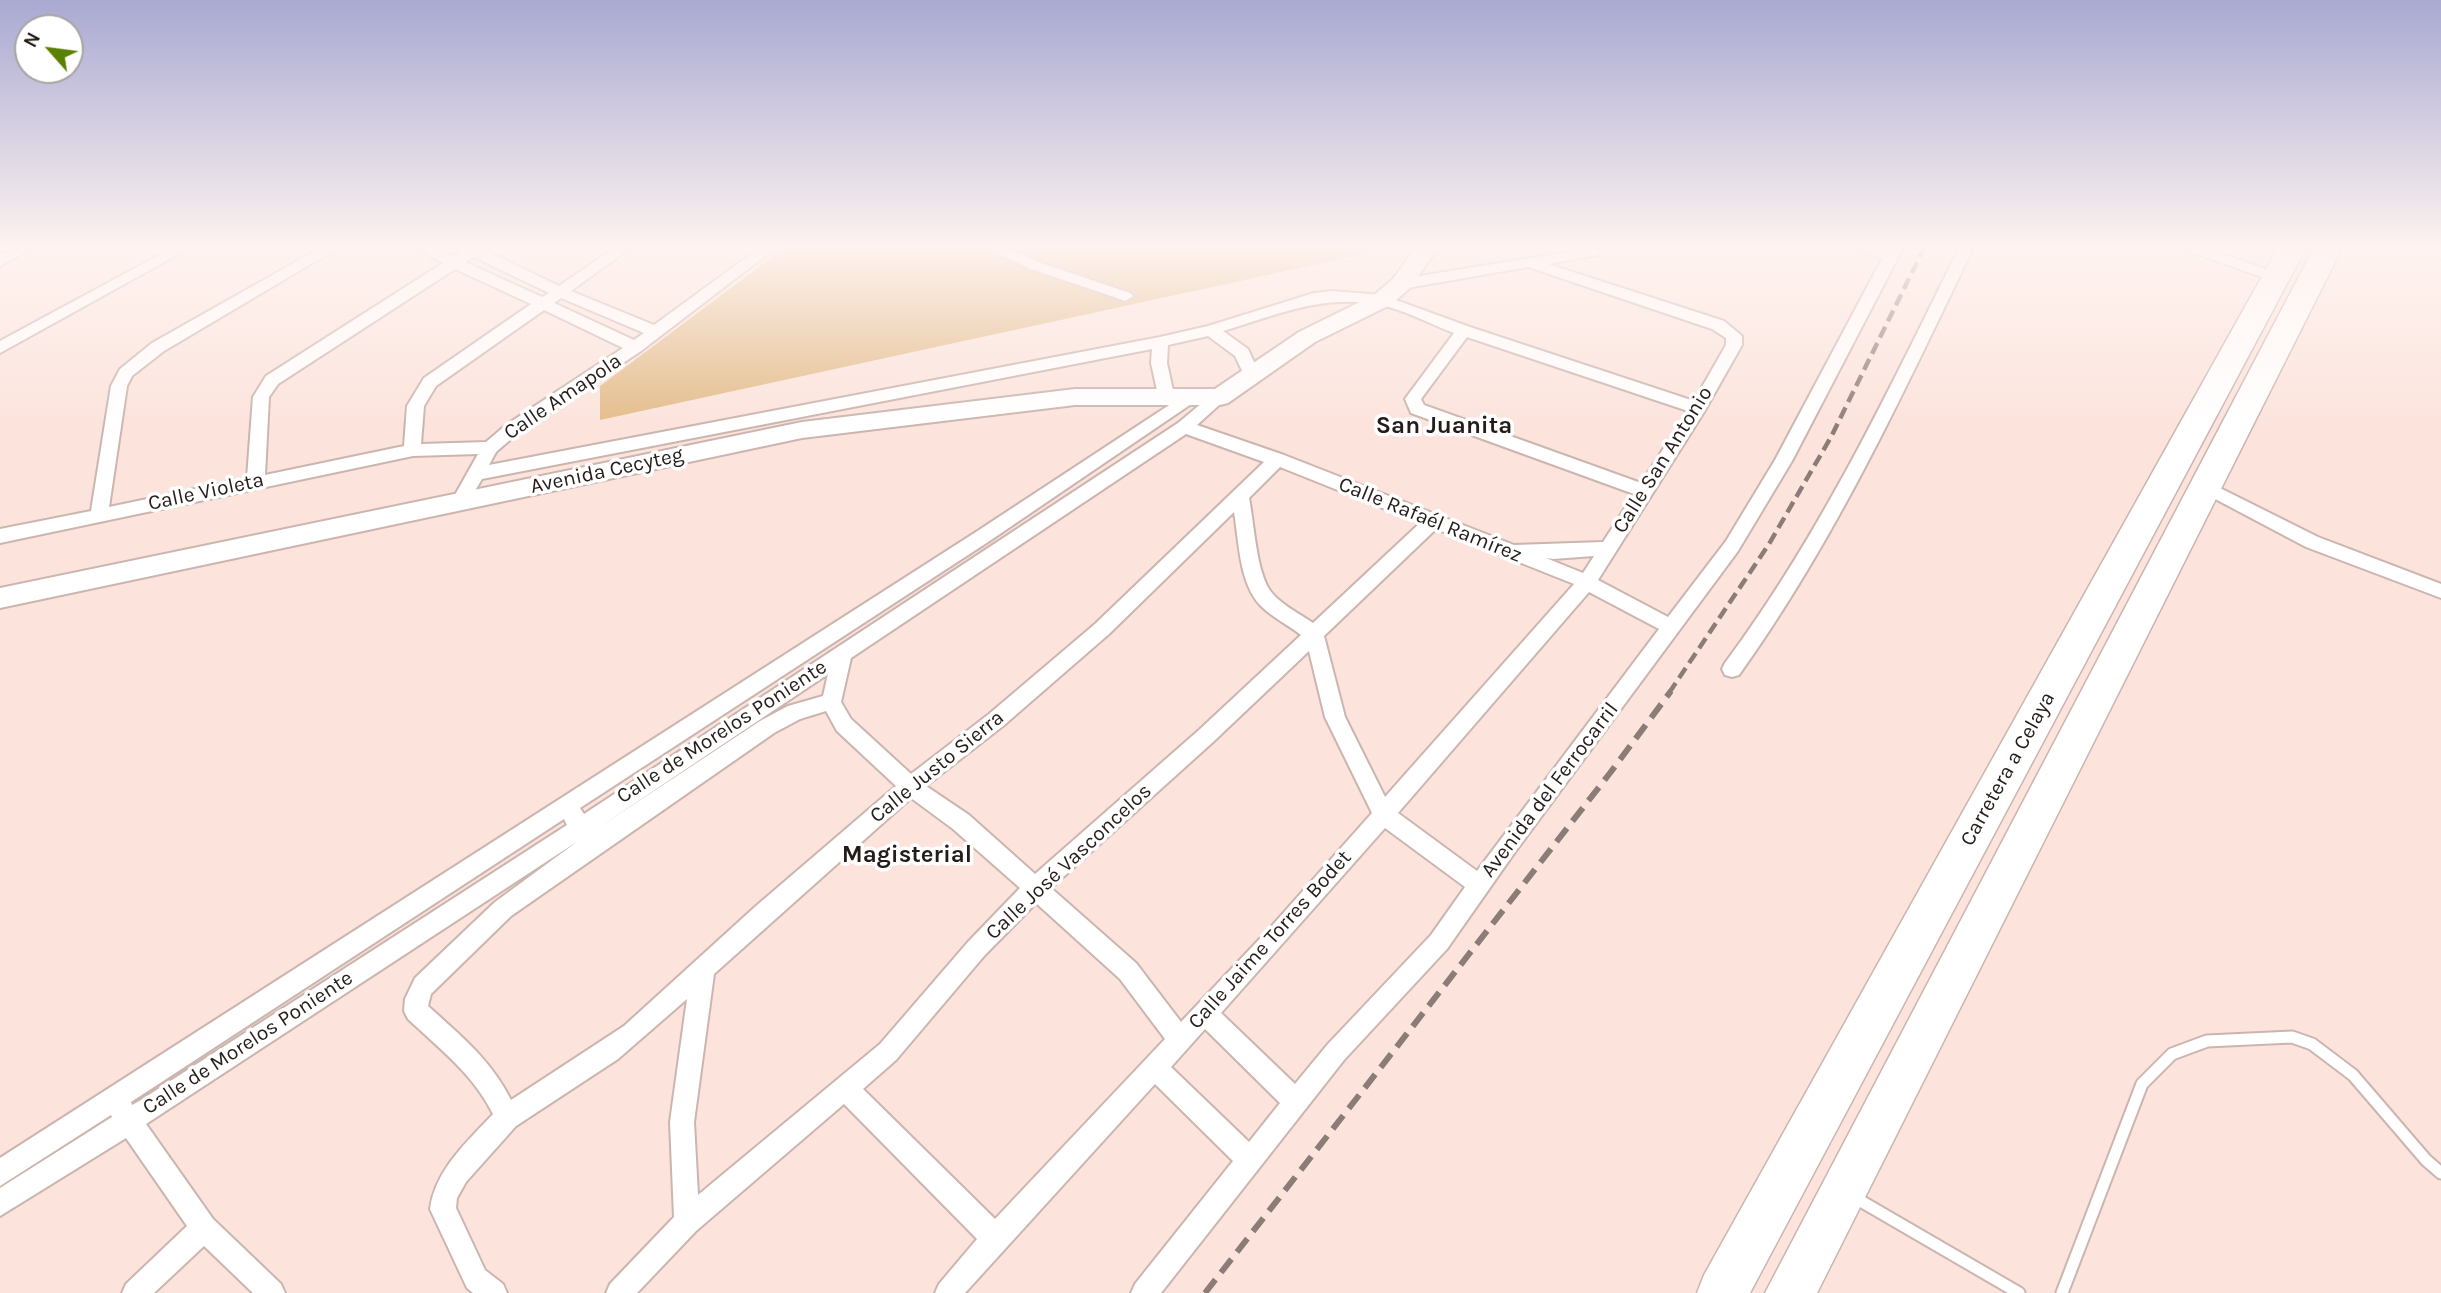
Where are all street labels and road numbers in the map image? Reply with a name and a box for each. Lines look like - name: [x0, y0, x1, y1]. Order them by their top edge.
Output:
- street label: Calle Amapola: [499, 348, 627, 446]
- street label: Calle San Antonio: [1608, 382, 1718, 538]
- street label: Avenida Cecyteg: [528, 442, 686, 500]
- street label: Calle Violeta: [146, 467, 266, 517]
- street label: Calle Rafaél Ramírez: [1335, 472, 1525, 568]
- street label: Calle de Morelos Poniente: [612, 655, 832, 809]
- street label: Carretera a Celaya: [1955, 688, 2061, 850]
- street label: Avenida del Ferrocarril: [1476, 698, 1624, 882]
- street label: Calle Justo Sierra: [865, 705, 1009, 829]
- street label: Calle José Vasconcelos: [981, 779, 1157, 945]
- street label: Calle Jaime Torres Bodet: [1183, 845, 1357, 1035]
- street label: Calle de Morelos Poniente: [138, 966, 358, 1120]

